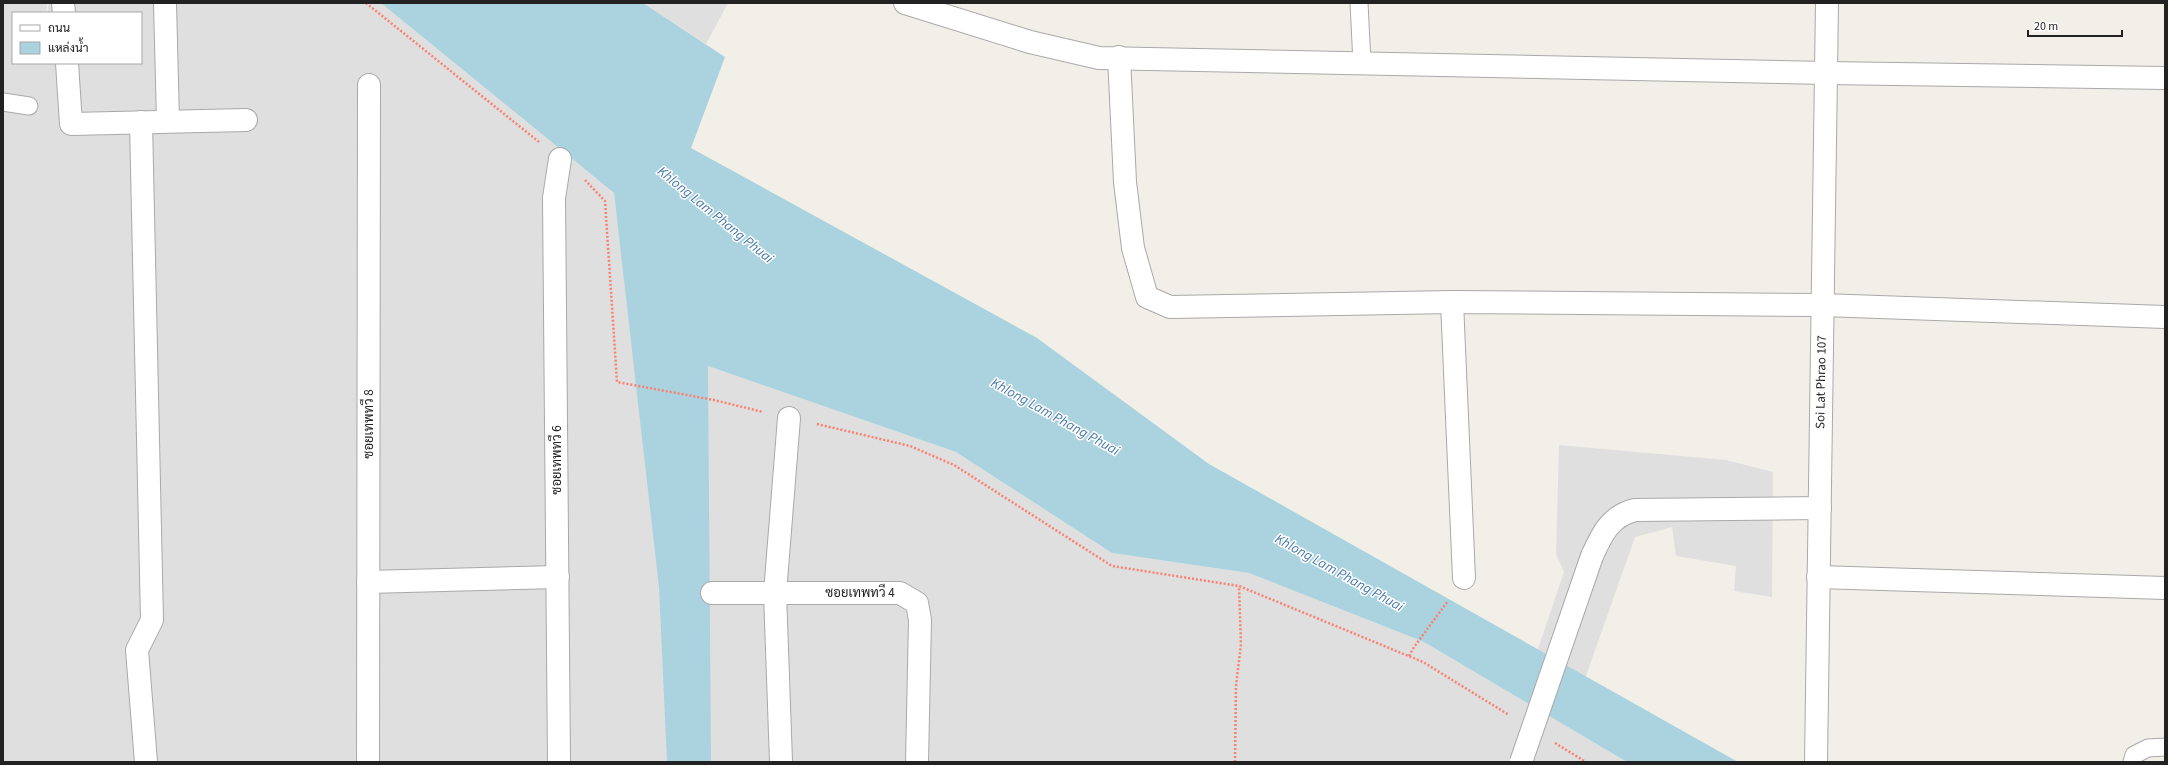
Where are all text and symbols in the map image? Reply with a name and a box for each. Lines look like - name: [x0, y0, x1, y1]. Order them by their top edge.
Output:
- legend: [12, 12, 142, 64]
- scale bar: [2028, 12, 2122, 38]
- text: 20 m: [2034, 18, 2058, 35]
- text: ถนน: [48, 20, 71, 37]
- text: แหล่งน้ำ: [48, 37, 88, 57]
- water label: Khlong Lam Phang Phuai: [653, 162, 778, 269]
- street label: Soi Lat Phrao 107: [1811, 335, 1831, 429]
- water label: Khlong Lam Phang Phuai: [987, 373, 1124, 461]
- street label: ซอยเทพทวี 8: [359, 389, 378, 459]
- street label: ซอยเทพทวี 6: [547, 425, 566, 495]
- water label: Khlong Lam Phang Phuai: [1271, 529, 1408, 617]
- street label: ซอยเทพทวี 4: [825, 583, 895, 602]

